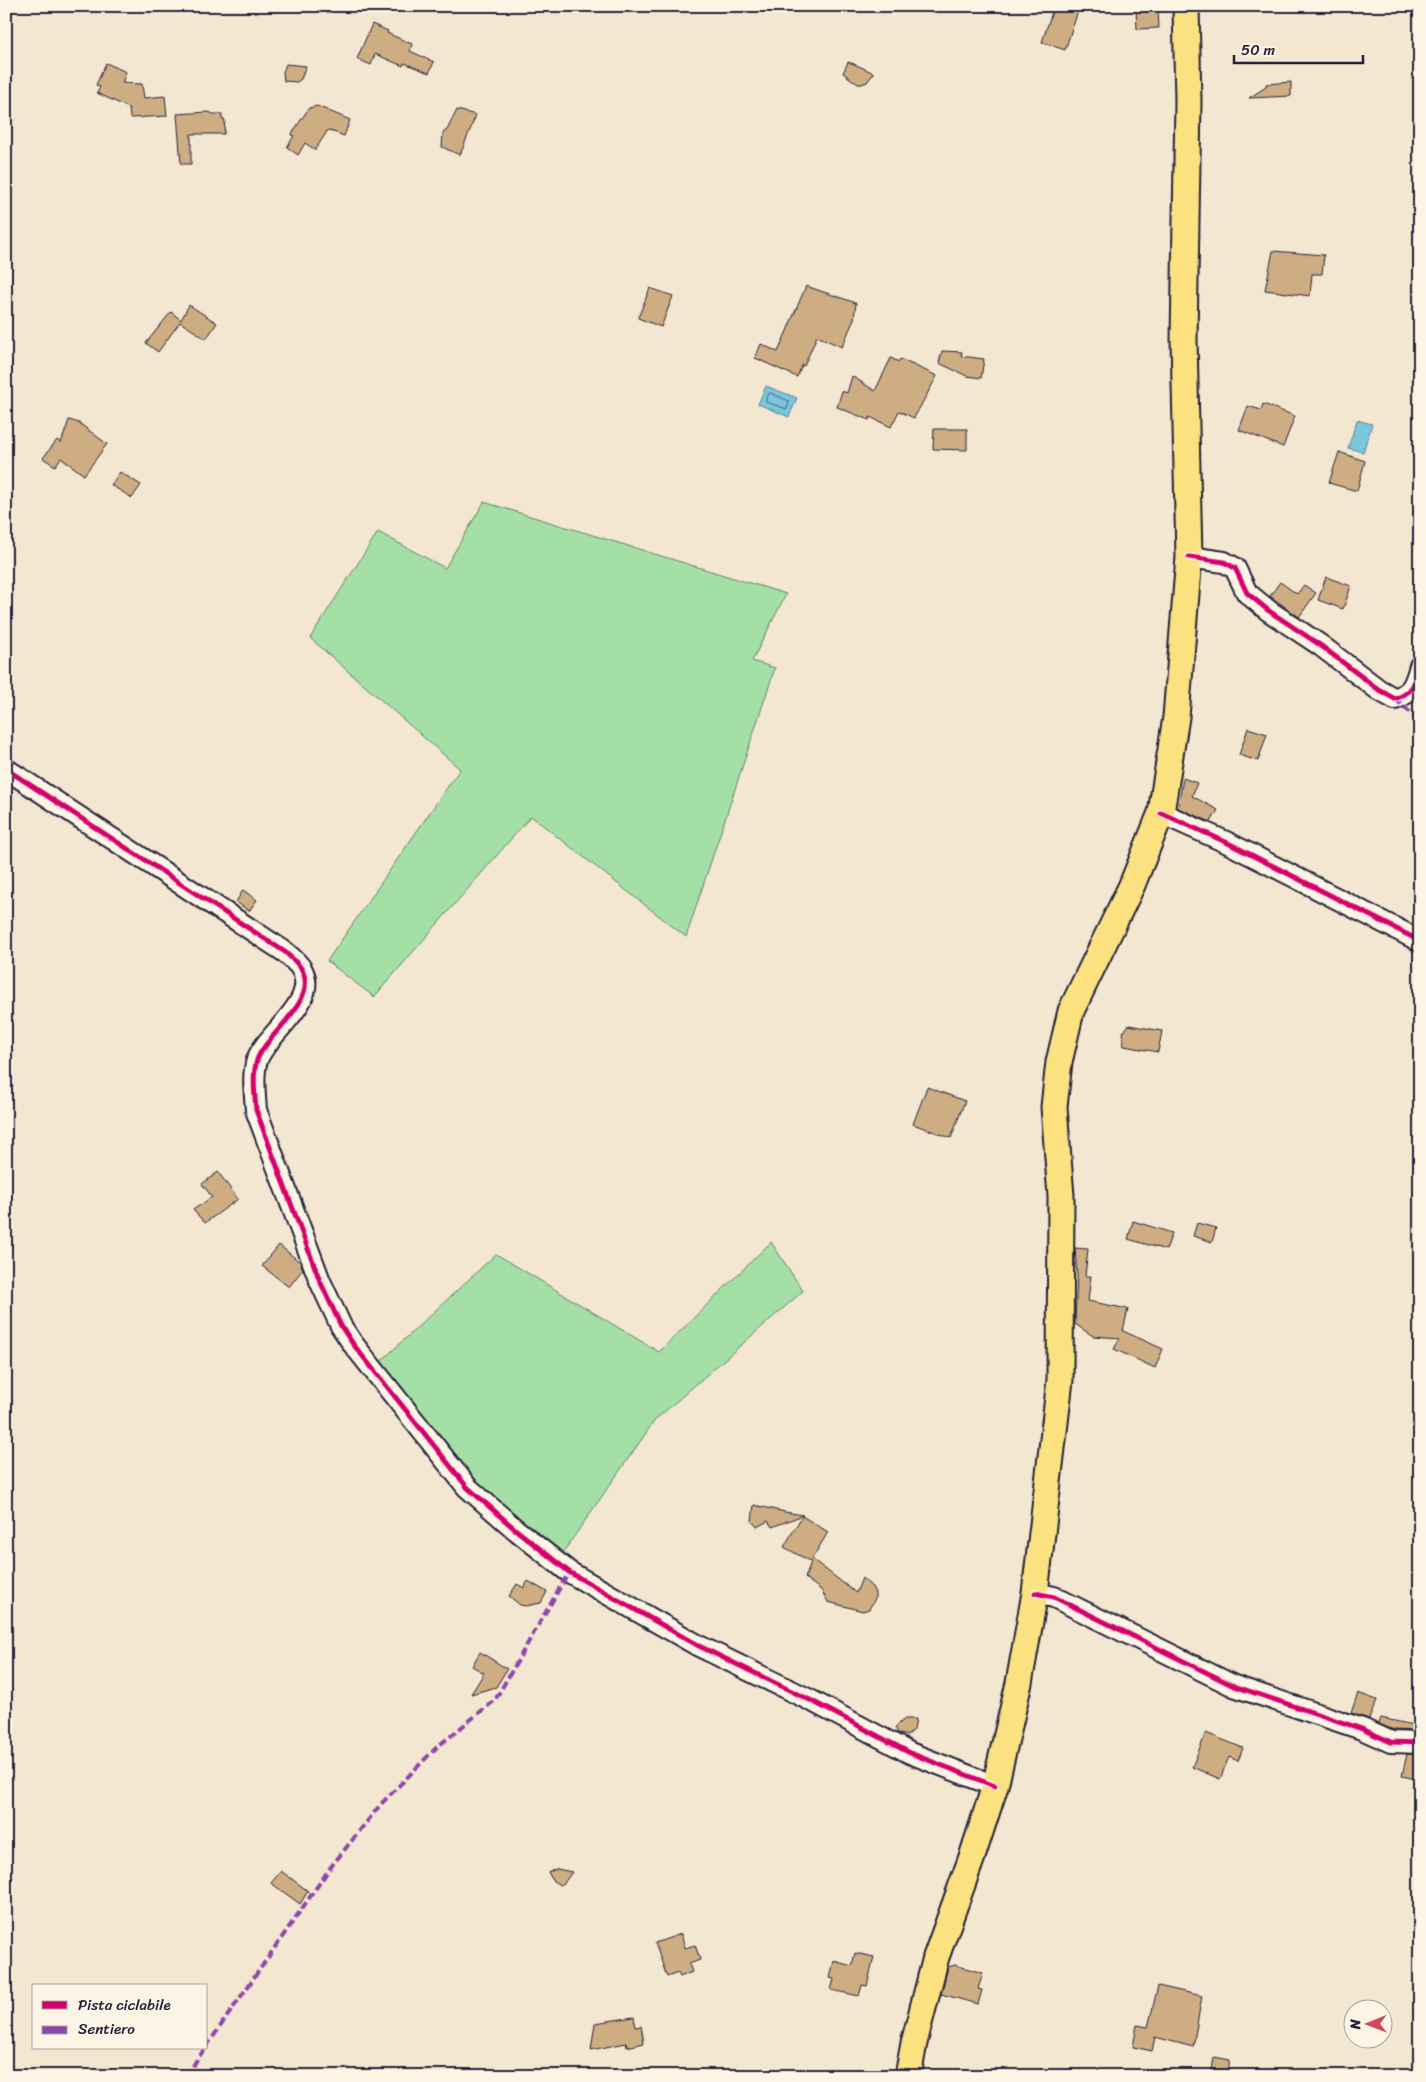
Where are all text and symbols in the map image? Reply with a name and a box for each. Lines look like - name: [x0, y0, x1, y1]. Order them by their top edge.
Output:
- scale bar: [1234, 32, 1362, 64]
- text: 50 m: [1241, 37, 1276, 63]
- legend: [32, 1984, 208, 2050]
- text: Pista ciclabile: [78, 1992, 171, 2018]
- north arrow: [1344, 2000, 1394, 2050]
- text: Sentiero: [78, 2016, 135, 2042]
- text: N: [1343, 2019, 1368, 2030]

